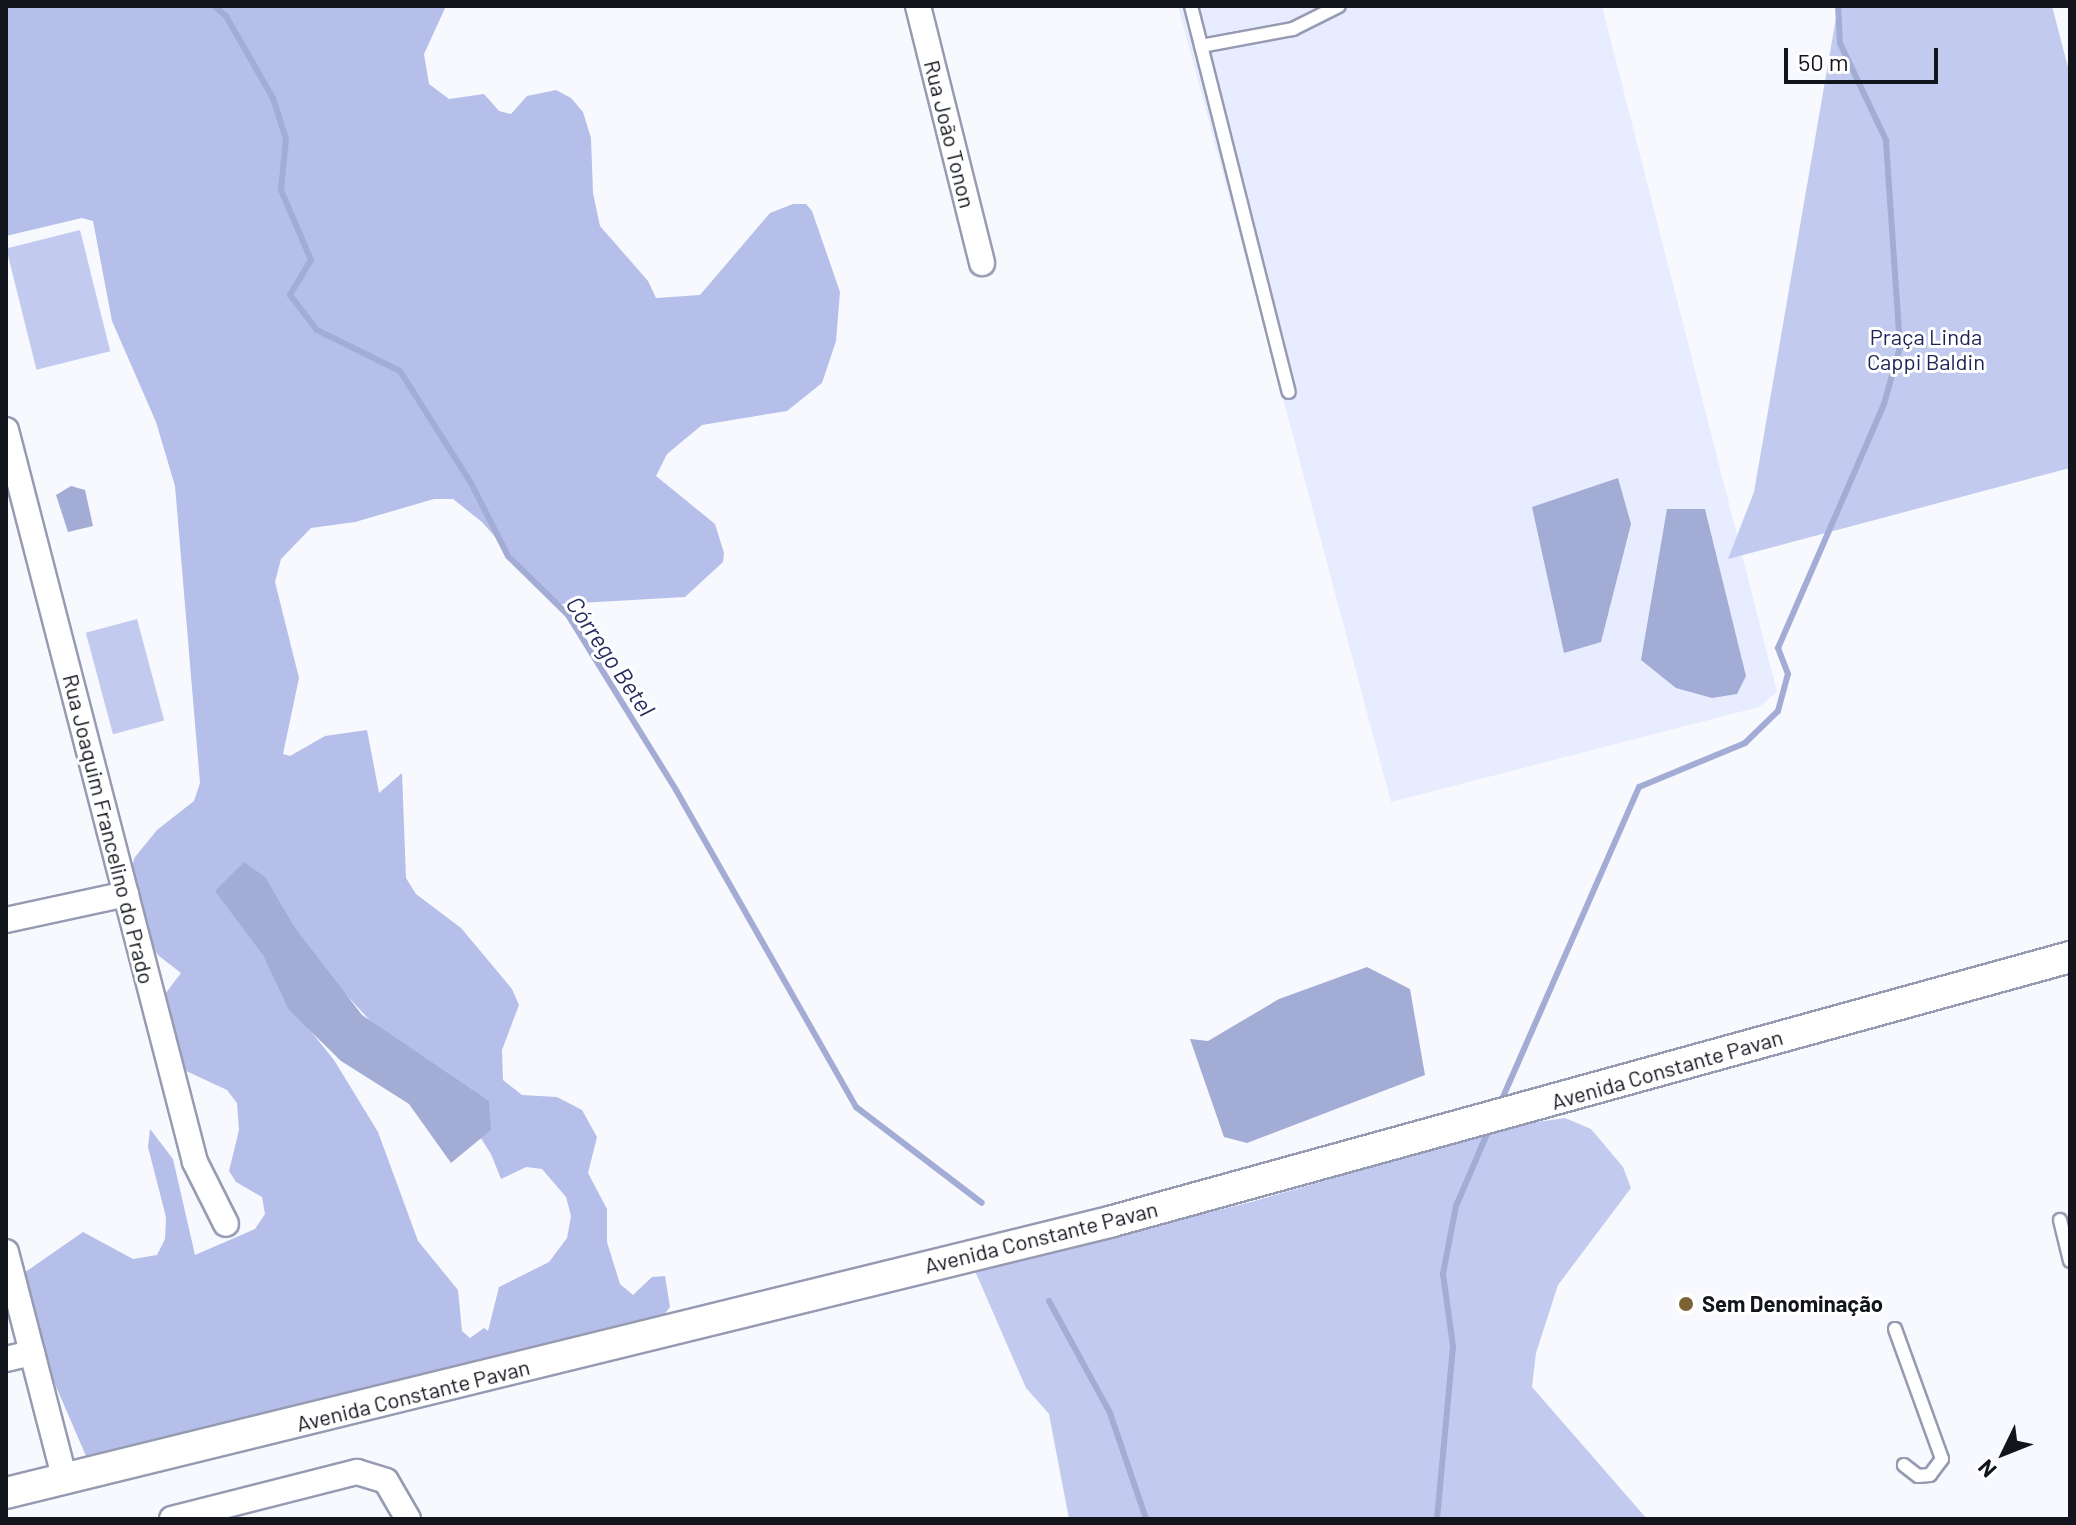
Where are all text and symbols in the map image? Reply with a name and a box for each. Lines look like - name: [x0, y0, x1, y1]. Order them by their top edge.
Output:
- scale bar: [1788, 32, 1942, 82]
- text: 50 m: [1798, 47, 1849, 76]
- street label: Rua João Tonon: [919, 57, 981, 211]
- park label: Praça Linda Cappi Baldin: [1867, 323, 1985, 374]
- water label: Córrego Betel: [560, 591, 662, 721]
- street label: Rua Joaquim Francelino do Prado: [58, 671, 160, 987]
- street label: Avenida Constante Pavan: [1548, 1023, 1786, 1115]
- street label: Avenida Constante Pavan: [922, 1195, 1160, 1279]
- place label: Sem Denominação: [1702, 1291, 1883, 1317]
- marker: Sem Denominação: [1677, 1295, 1695, 1313]
- street label: Avenida Constante Pavan: [294, 1353, 532, 1437]
- north arrow: [1964, 1413, 2044, 1493]
- text: N: [1972, 1455, 2001, 1484]

